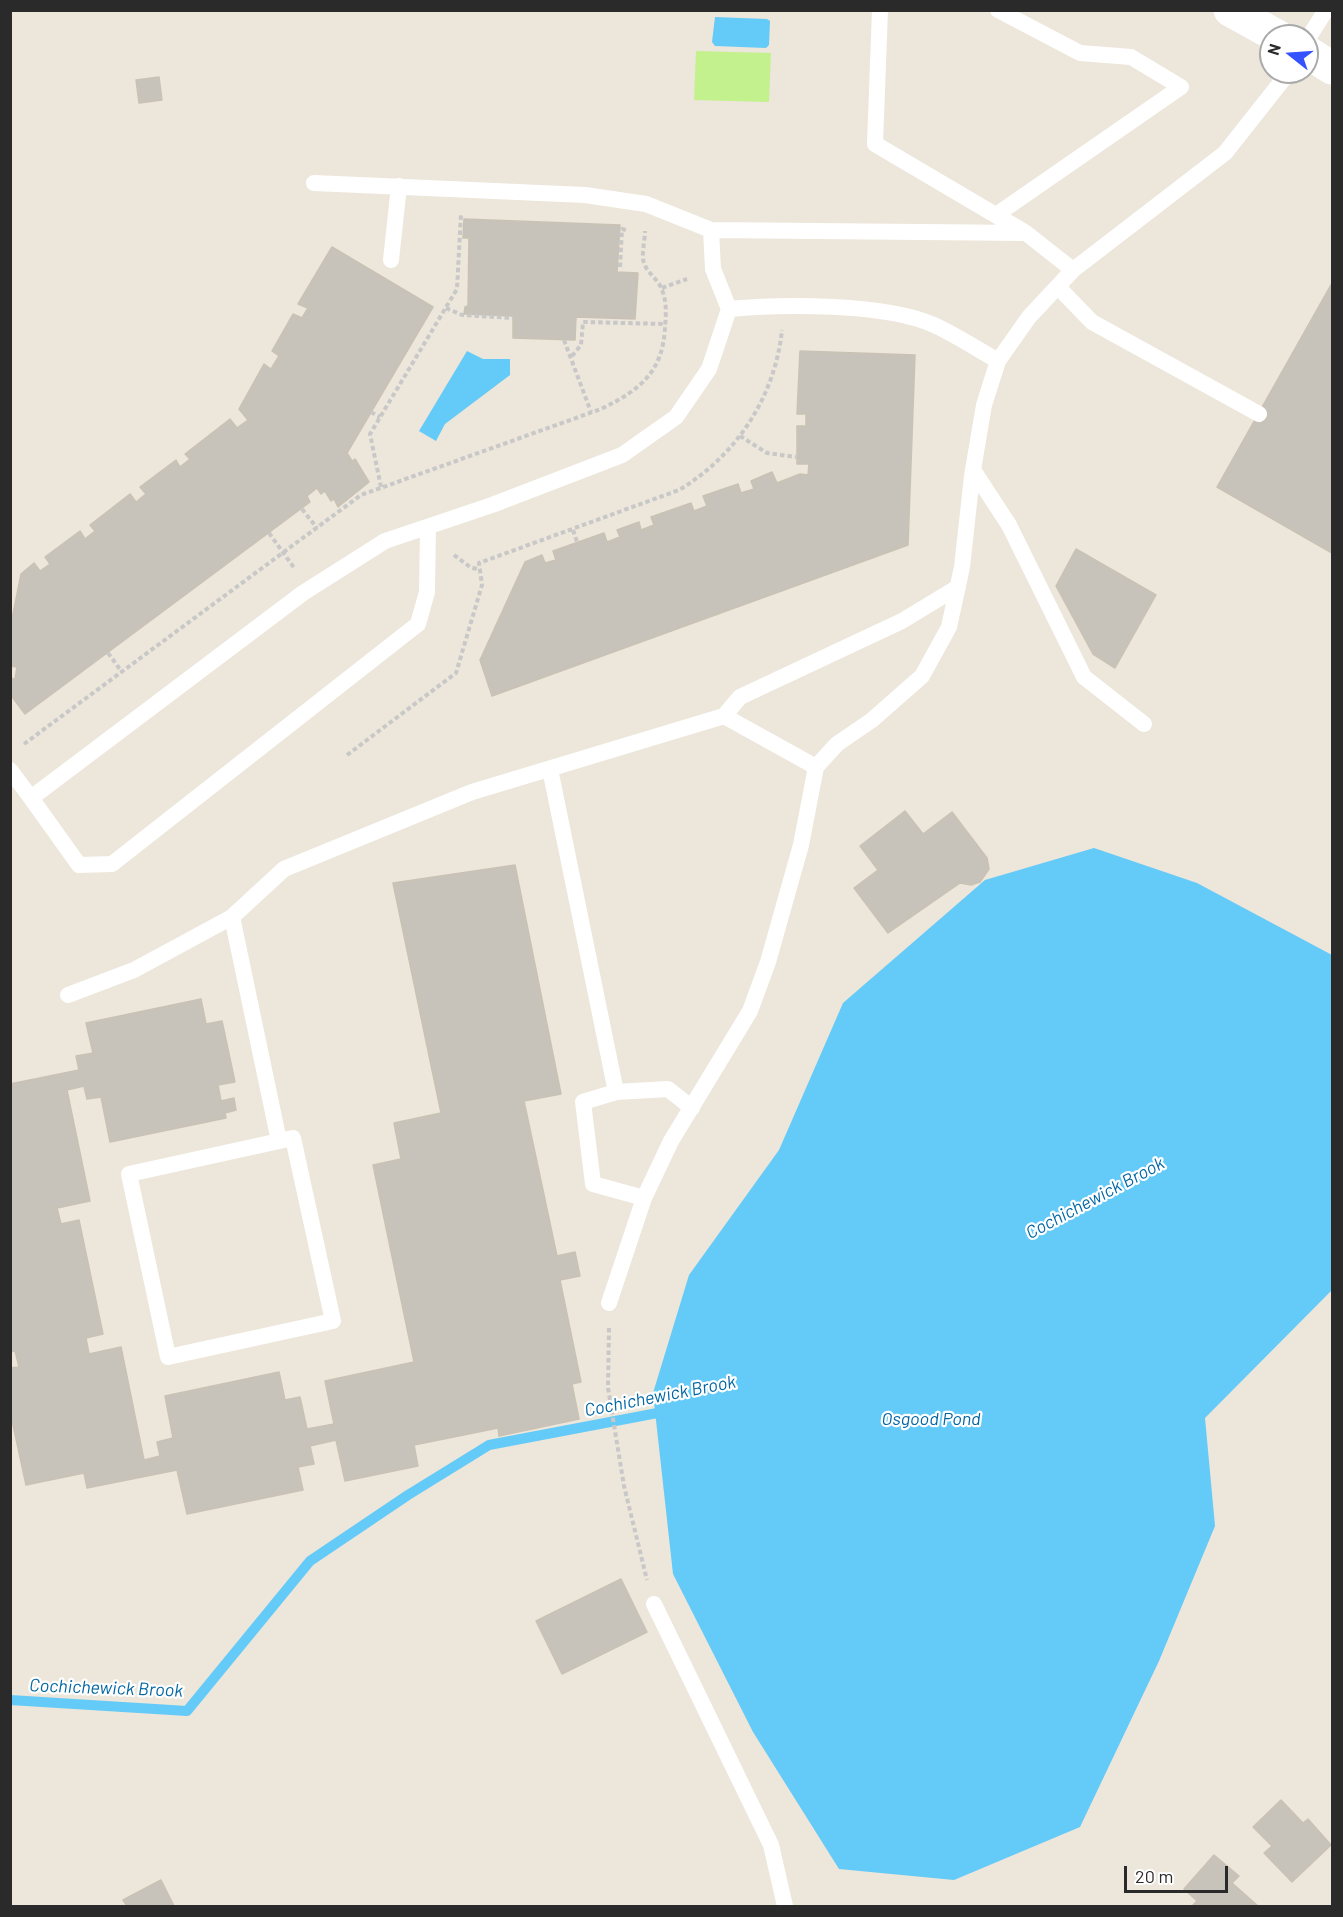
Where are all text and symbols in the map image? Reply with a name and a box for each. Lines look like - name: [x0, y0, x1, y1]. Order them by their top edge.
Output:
- north arrow: [1259, 24, 1319, 84]
- text: N: [1263, 41, 1284, 57]
- water label: Cochichewick Brook: [1022, 1152, 1168, 1244]
- water label: Cochichewick Brook: [582, 1371, 738, 1421]
- water label: Osgood Pond: [882, 1408, 980, 1430]
- water label: Cochichewick Brook: [29, 1675, 183, 1701]
- scale bar: [1127, 1854, 1230, 1892]
- text: 20 m: [1135, 1865, 1173, 1887]

